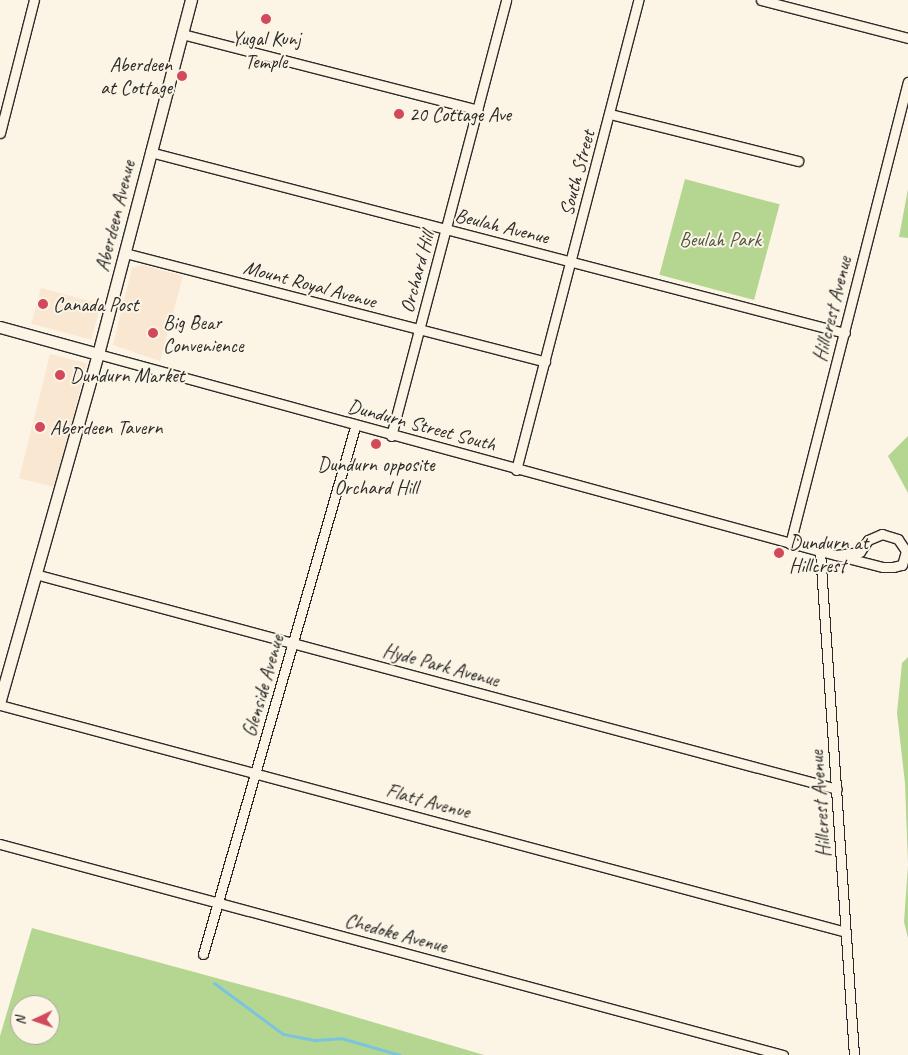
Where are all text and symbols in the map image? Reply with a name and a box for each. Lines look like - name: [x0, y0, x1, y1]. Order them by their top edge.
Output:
- marker: Yugal Kunj Temple: [260, 13, 272, 25]
- place label: Yugal Kunj Temple: [232, 27, 300, 74]
- place label: Aberdeen at Cottage: [100, 52, 172, 99]
- marker: Aberdeen at Cottage: [176, 70, 188, 82]
- place label: 20 Cottage Ave: [409, 102, 511, 126]
- marker: 20 Cottage Ave: [393, 108, 405, 120]
- street label: South Street: [554, 127, 600, 219]
- street label: Aberdeen Avenue: [90, 158, 140, 274]
- street label: Beulah Avenue: [453, 203, 551, 249]
- park label: Beulah Park: [679, 227, 761, 251]
- street label: Orchard Hill: [395, 228, 439, 316]
- street label: Hillcrest Avenue: [807, 254, 857, 364]
- street label: Mount Royal Avenue: [241, 255, 379, 313]
- place label: Canada Post: [53, 292, 138, 316]
- marker: Canada Post: [37, 298, 49, 310]
- place label: Big Bear Convenience: [163, 310, 243, 357]
- marker: Big Bear Convenience: [147, 327, 159, 339]
- place label: Dundurn Market: [70, 363, 185, 387]
- marker: Dundurn Market: [54, 369, 66, 381]
- street label: Dundurn Street South: [345, 394, 499, 456]
- place label: Aberdeen Tavern: [50, 415, 162, 439]
- marker: Aberdeen Tavern: [34, 421, 46, 433]
- marker: Dundurn opposite Orchard Hill: [370, 438, 382, 450]
- place label: Dundurn opposite Orchard Hill: [317, 452, 435, 499]
- place label: Dundurn at Hillcrest: [789, 530, 869, 577]
- marker: Dundurn at Hillcrest: [773, 547, 785, 559]
- street label: Glenside Avenue: [237, 632, 289, 740]
- street label: Hyde Park Avenue: [380, 638, 502, 692]
- street label: Hillcrest Avenue: [804, 750, 836, 858]
- street label: Flatt Avenue: [384, 778, 472, 824]
- street label: Chedoke Avenue: [342, 908, 450, 958]
- north arrow: [10, 995, 60, 1045]
- text: N: [12, 1016, 29, 1026]

